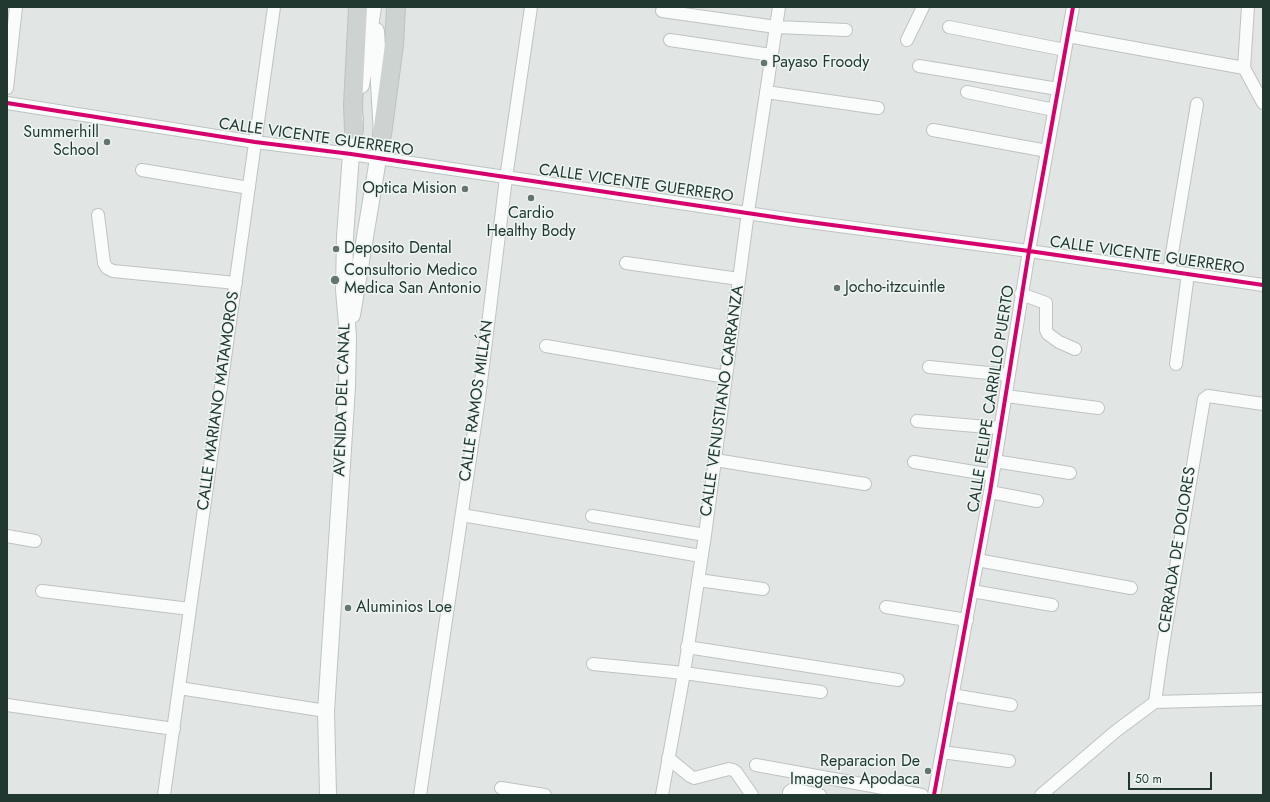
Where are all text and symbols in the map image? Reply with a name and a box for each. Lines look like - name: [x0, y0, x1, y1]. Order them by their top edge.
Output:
- place label: Payaso Froody: [772, 53, 869, 73]
- marker: Payaso Froody: [759, 58, 769, 68]
- street label: CALLE VICENTE GUERRERO: [217, 115, 415, 161]
- place label: Summerhill School: [23, 123, 99, 161]
- marker: Summerhill School: [102, 137, 112, 147]
- street label: CALLE VICENTE GUERRERO: [537, 161, 735, 207]
- place label: Optica Mision: [362, 179, 457, 199]
- marker: Optica Mision: [460, 184, 470, 194]
- marker: Cardio Healthy Body: [526, 193, 536, 203]
- place label: Cardio Healthy Body: [487, 204, 575, 242]
- street label: CALLE VICENTE GUERRERO: [1048, 233, 1246, 279]
- place label: Deposito Dental: [344, 239, 452, 259]
- marker: Deposito Dental: [331, 244, 341, 254]
- place label: Consultorio Medico Medica San Antonio: [344, 261, 481, 299]
- marker: Consultorio Medico Medica San Antonio: [329, 274, 341, 286]
- place label: Jocho-itzcuintle: [845, 278, 945, 298]
- marker: Jocho-itzcuintle: [832, 283, 842, 293]
- street label: CALLE VENUSTIANO CARRANZA: [697, 284, 749, 518]
- street label: CALLE FELIPE CARRILLO PUERTO: [965, 284, 1019, 514]
- street label: CALLE MARIANO MATAMOROS: [194, 290, 244, 512]
- street label: CALLE RAMOS MILLÁN: [456, 319, 498, 483]
- street label: AVENIDA DEL CANAL: [331, 323, 355, 477]
- street label: CERRADA DE DOLORES: [1155, 466, 1201, 634]
- place label: Aluminios Loe: [356, 598, 452, 618]
- marker: Aluminios Loe: [343, 603, 353, 613]
- place label: Reparacion De Imagenes Apodaca: [790, 752, 920, 790]
- scale bar: [1130, 764, 1214, 790]
- marker: Reparacion De Imagenes Apodaca: [923, 766, 933, 776]
- text: 50 m: [1135, 770, 1162, 788]

